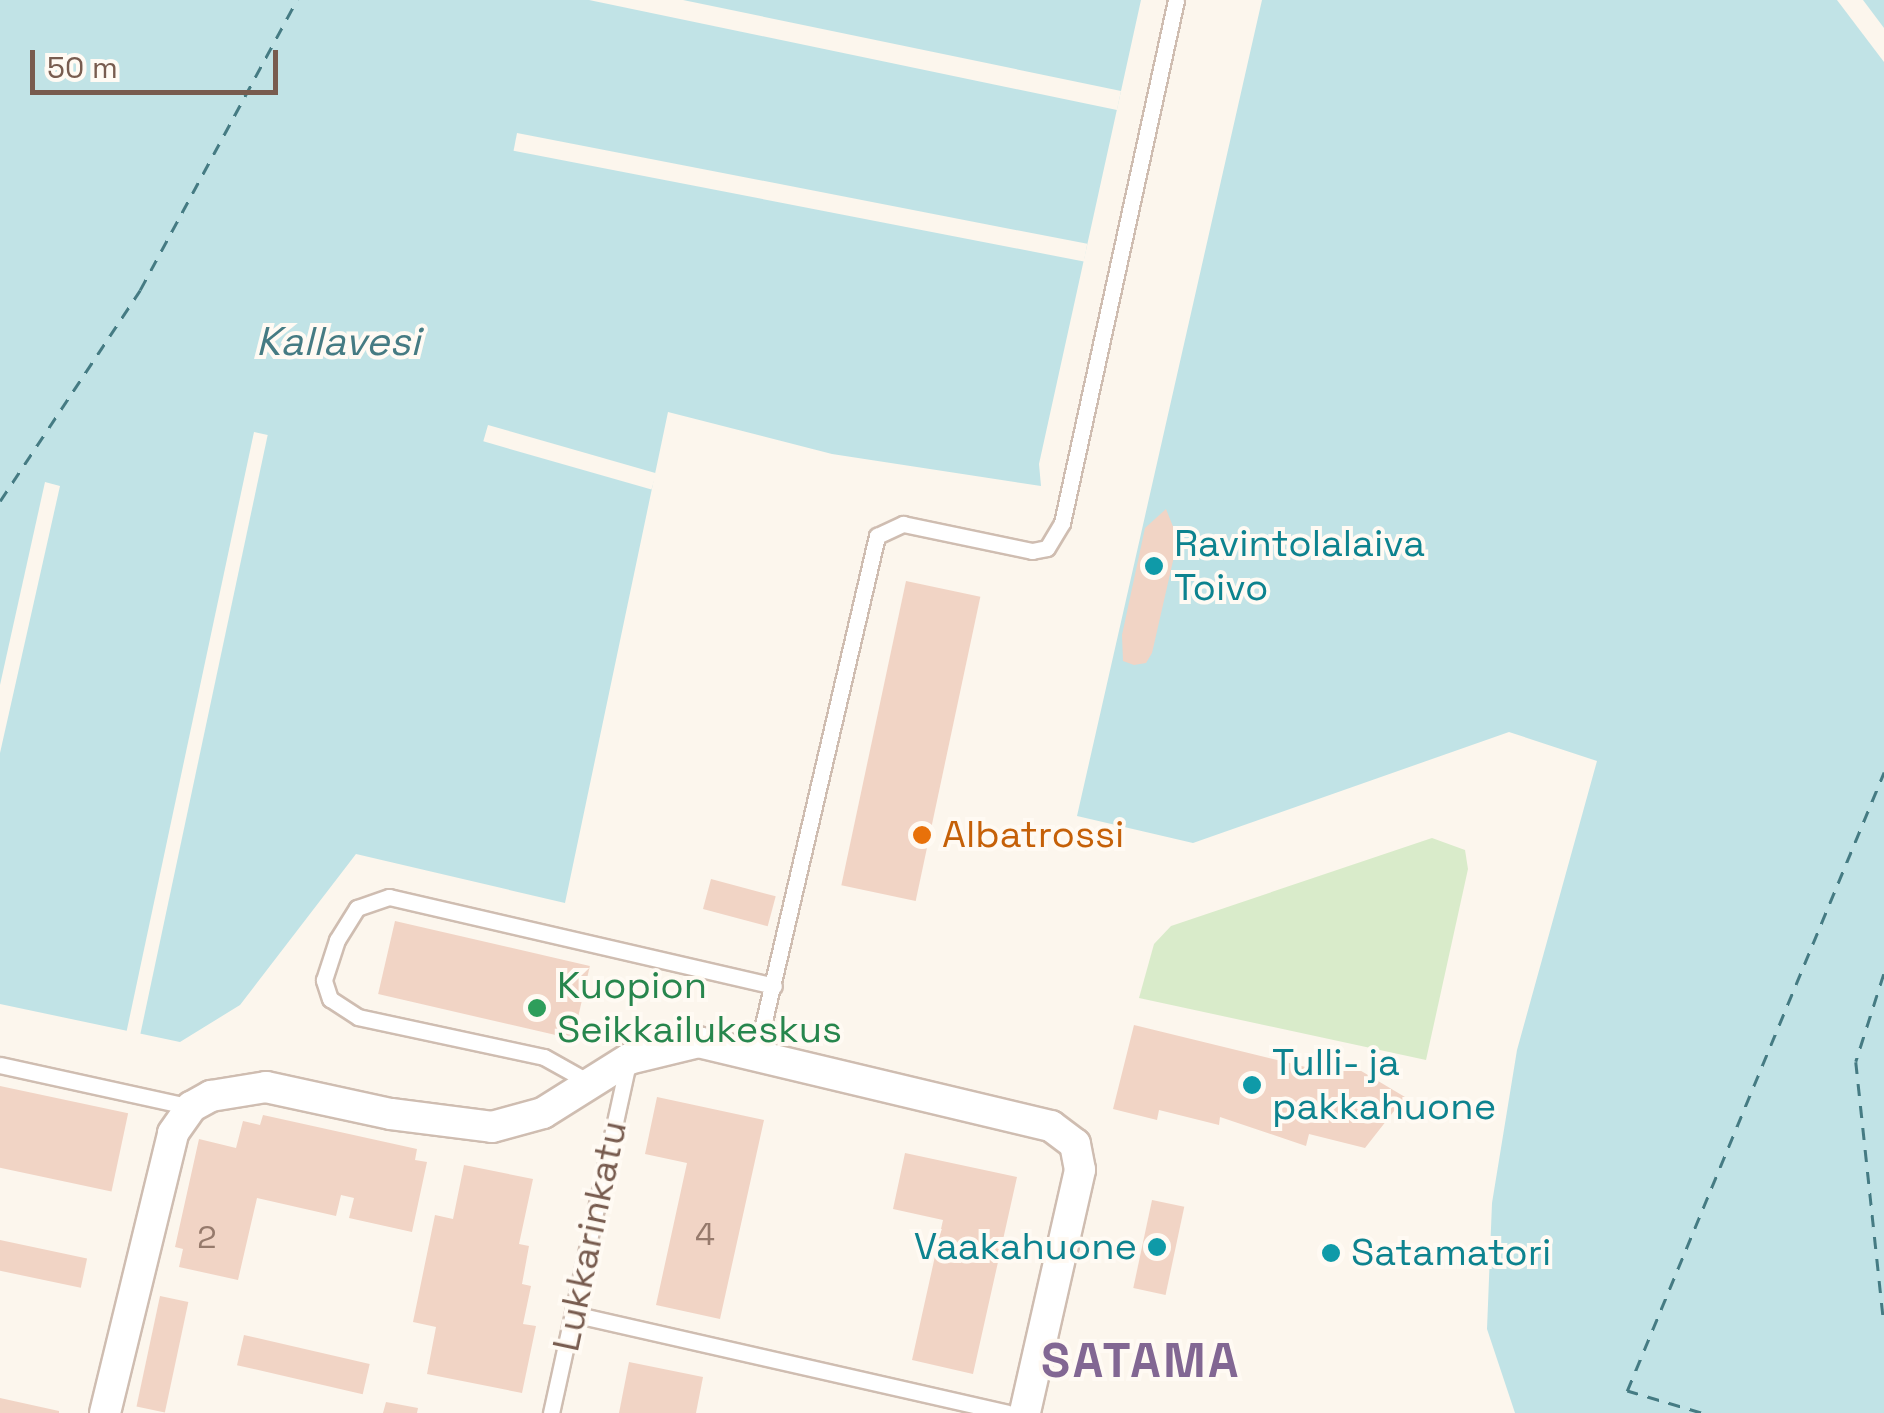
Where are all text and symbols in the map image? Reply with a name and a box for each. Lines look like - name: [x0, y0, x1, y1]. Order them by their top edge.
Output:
- scale bar: [35, 30, 282, 92]
- text: 50 m: [47, 48, 118, 87]
- water label: Kallavesi: [256, 318, 420, 366]
- place label: Ravintolalaiva Toivo: [1174, 521, 1425, 610]
- marker: Ravintolalaiva Toivo: [1143, 555, 1165, 577]
- place label: Albatrossi: [942, 812, 1124, 858]
- marker: Albatrossi: [911, 824, 933, 846]
- place label: Kuopion Seikkailukeskus: [557, 963, 842, 1052]
- marker: Kuopion Seikkailukeskus: [526, 997, 548, 1019]
- place label: Tulli- ja pakkahuone: [1272, 1040, 1496, 1130]
- marker: Tulli- ja pakkahuone: [1241, 1074, 1263, 1096]
- street label: Lukkarinkatu: [543, 1117, 637, 1355]
- house number: 4: [695, 1215, 715, 1253]
- house number: 2: [197, 1218, 217, 1256]
- place label: Vaakahuone: [914, 1224, 1137, 1270]
- place label: Satamatori: [1351, 1230, 1551, 1276]
- marker: Vaakahuone: [1146, 1236, 1168, 1258]
- marker: Satamatori: [1320, 1242, 1342, 1264]
- district label: SATAMA: [1041, 1332, 1241, 1390]

